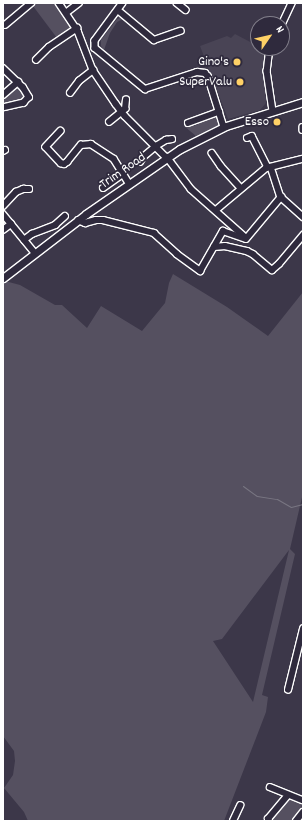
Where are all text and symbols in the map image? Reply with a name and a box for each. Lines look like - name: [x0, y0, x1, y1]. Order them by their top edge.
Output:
- north arrow: [250, 16, 290, 56]
- text: N: [271, 23, 287, 37]
- place label: Gino's: [198, 54, 229, 70]
- marker: Gino's: [232, 57, 242, 67]
- place label: SuperValu: [179, 74, 232, 90]
- marker: SuperValu: [235, 77, 245, 87]
- place label: Esso: [245, 114, 269, 130]
- marker: Esso: [272, 117, 282, 127]
- street label: Trim Road: [97, 149, 149, 193]

